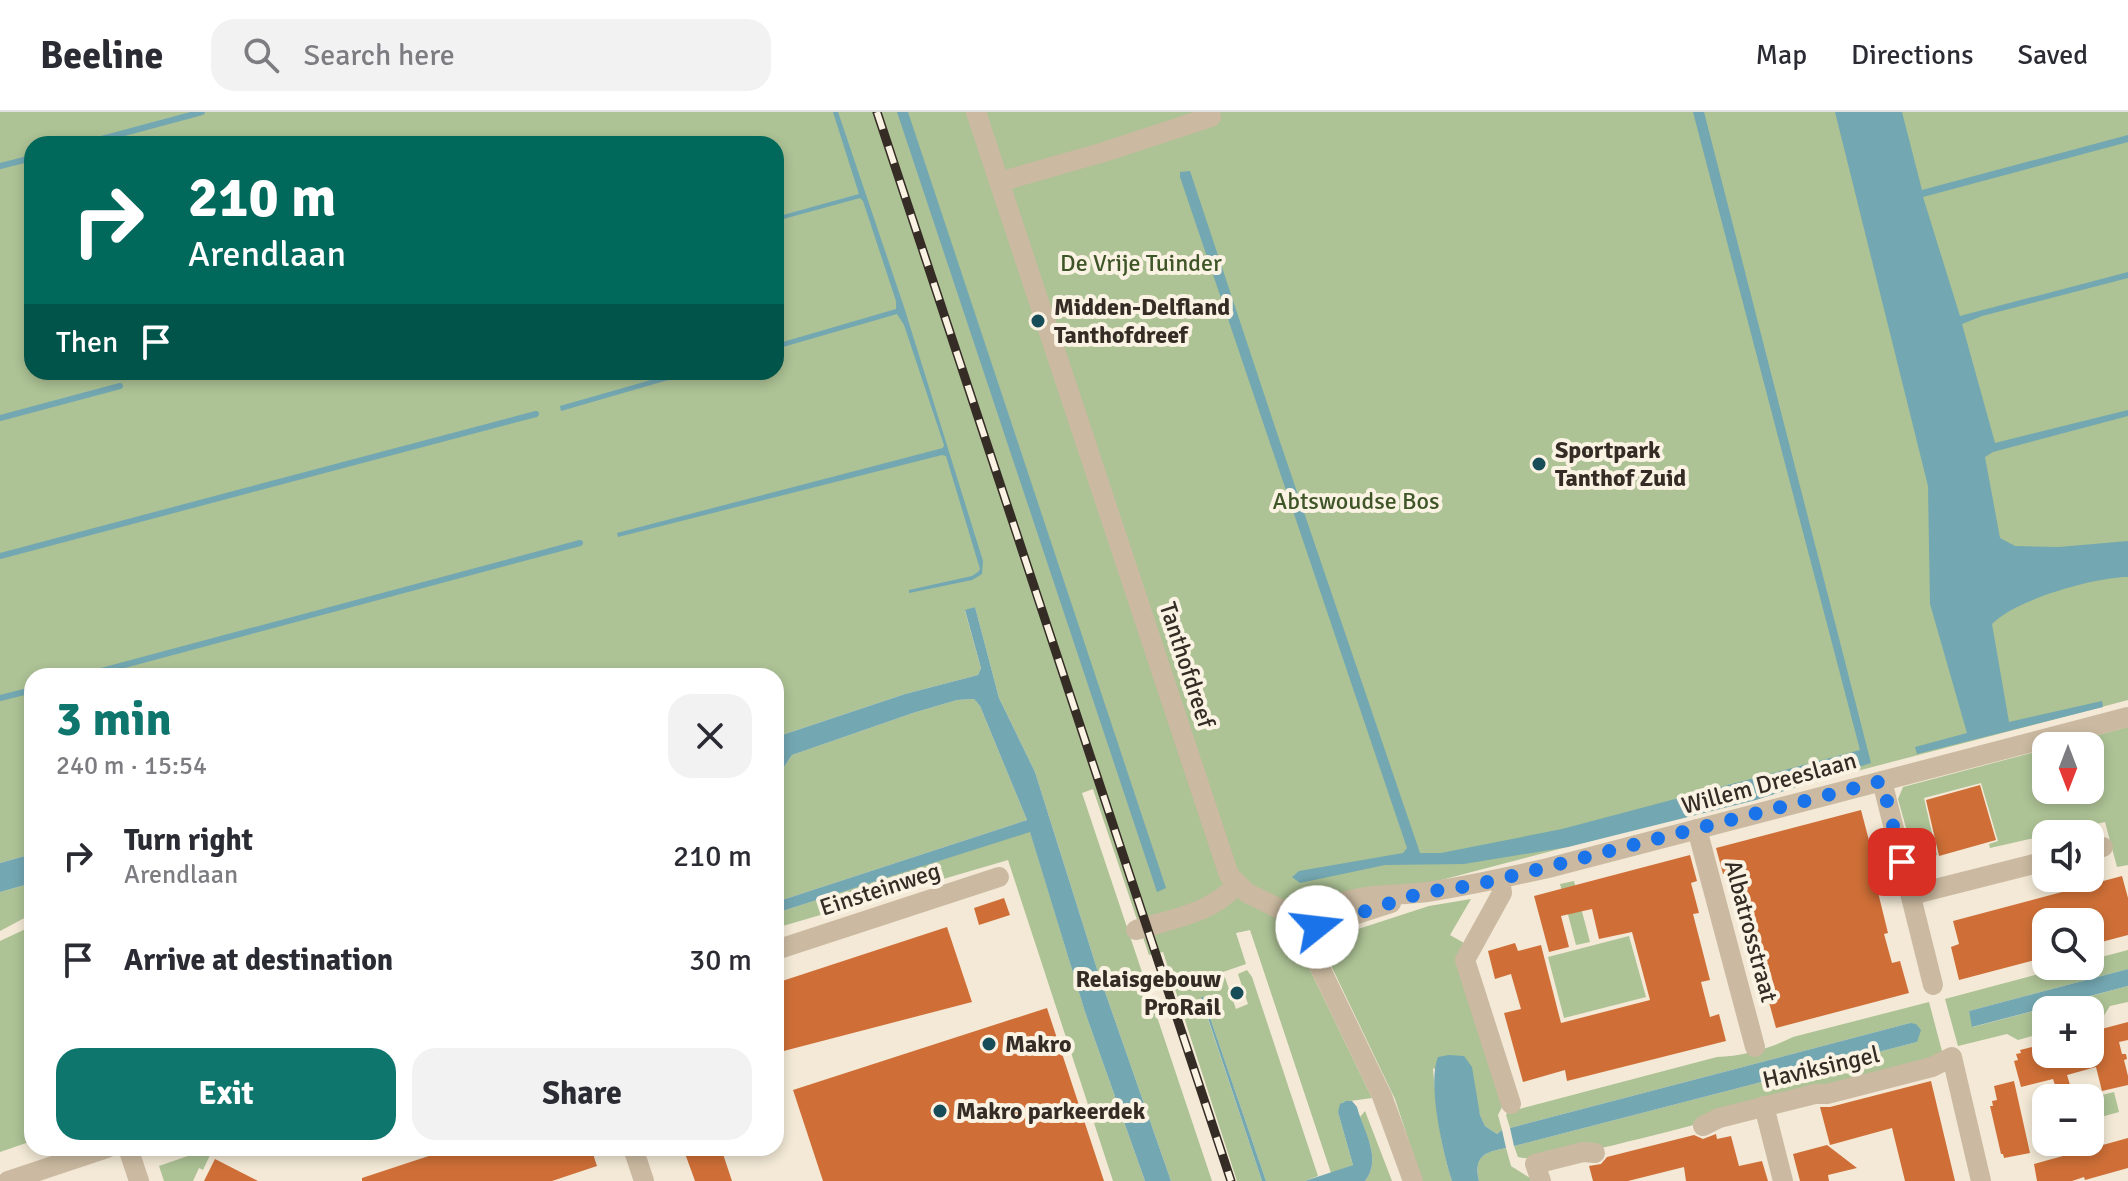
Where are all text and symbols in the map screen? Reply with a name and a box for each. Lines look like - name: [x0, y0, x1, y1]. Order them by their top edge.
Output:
- search box: [211, 19, 771, 91]
- text: Beeline: [40, 32, 163, 79]
- icon: search: [239, 33, 283, 77]
- text: Search here: [303, 37, 455, 74]
- text: Map: [1755, 38, 1807, 72]
- text: Directions: [1851, 38, 1973, 72]
- text: Saved: [2017, 38, 2088, 72]
- text: 210 m: [188, 163, 336, 232]
- icon: right: [56, 168, 160, 272]
- text: Arendlaan: [188, 232, 346, 277]
- park label: De Vrije Tuinder: [1060, 248, 1222, 278]
- place label: Midden-Delfland Tanthofdreef: [1054, 292, 1230, 350]
- marker: Midden-Delfland Tanthofdreef: [1029, 312, 1047, 330]
- icon: arrive: [134, 320, 178, 364]
- text: Then: [56, 324, 118, 361]
- place label: Sportpark Tanthof Zuid: [1555, 435, 1686, 493]
- marker: Sportpark Tanthof Zuid: [1530, 455, 1548, 473]
- park label: Abtswoudse Bos: [1273, 486, 1439, 516]
- street label: Tanthofdreef: [1153, 598, 1222, 732]
- text: 3 min: [56, 690, 172, 749]
- button: close: [668, 694, 752, 778]
- north arrow: [2032, 732, 2104, 804]
- map controls: [2032, 732, 2104, 1156]
- street label: Willem Dreeslaan: [1678, 745, 1860, 821]
- text: 240 m · 15:54: [56, 750, 207, 782]
- button: sound: [2032, 820, 2104, 892]
- text: Turn right: [124, 822, 253, 859]
- pin: [1868, 828, 1936, 896]
- icon: right: [56, 834, 100, 878]
- text: 210 m: [673, 838, 752, 875]
- icon: arrive: [1880, 840, 1924, 884]
- street label: Einsteinweg: [816, 855, 944, 923]
- street label: Albatrosstraat: [1718, 857, 1784, 1005]
- text: Arendlaan: [124, 859, 238, 891]
- position arrow: [1275, 885, 1359, 969]
- button: search: [2032, 908, 2104, 980]
- icon: arrive: [56, 938, 100, 982]
- text: Arrive at destination: [124, 942, 393, 979]
- text: 30 m: [689, 942, 752, 979]
- place label: Relaisgebouw ProRail: [1075, 964, 1222, 1022]
- marker: Relaisgebouw ProRail: [1228, 984, 1246, 1002]
- button: +: [2032, 996, 2104, 1068]
- place label: Makro: [1005, 1029, 1072, 1059]
- marker: Makro: [980, 1035, 998, 1053]
- street label: Haviksingel: [1760, 1039, 1882, 1095]
- button: Exit: [56, 1048, 396, 1140]
- button: Share: [412, 1048, 752, 1140]
- button: −: [2032, 1084, 2104, 1156]
- place label: Makro parkeerdek: [956, 1096, 1146, 1126]
- marker: Makro parkeerdek: [931, 1102, 949, 1120]

